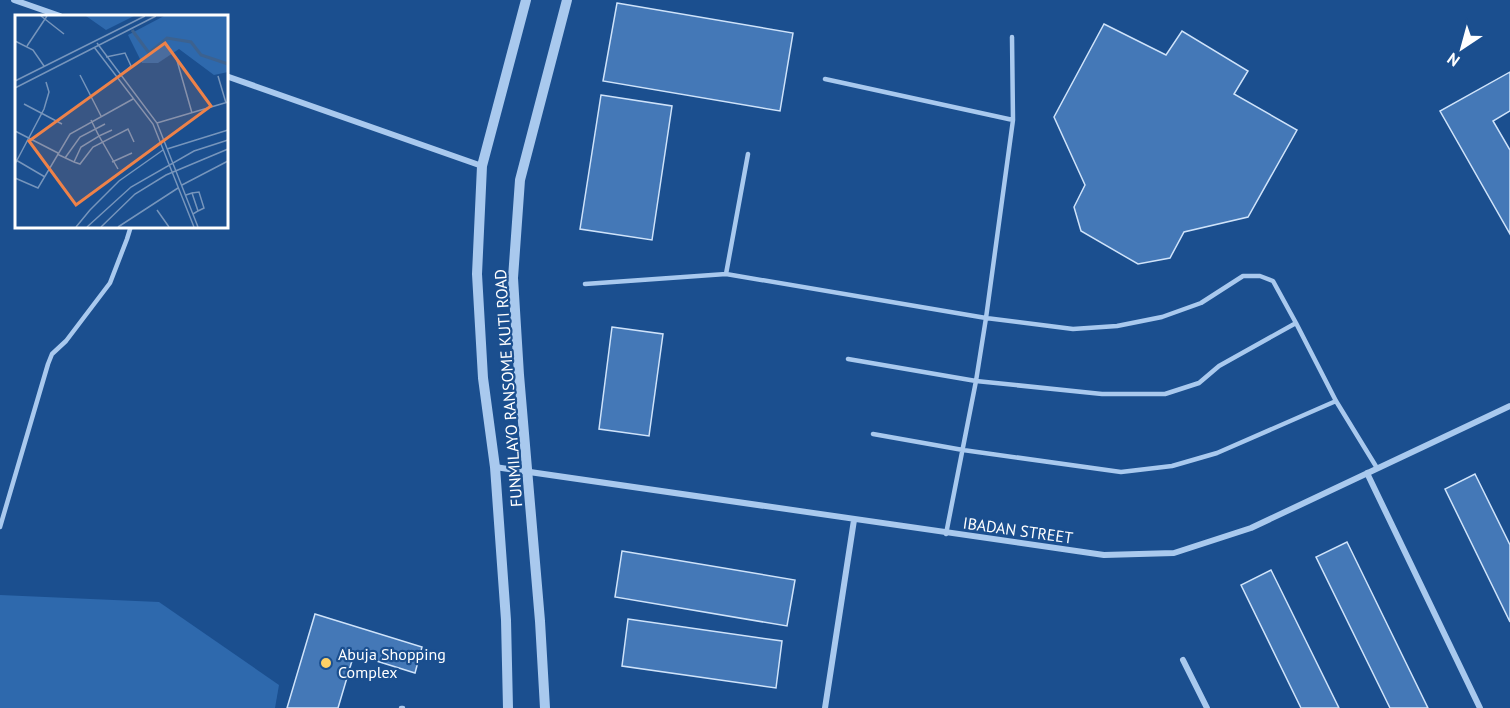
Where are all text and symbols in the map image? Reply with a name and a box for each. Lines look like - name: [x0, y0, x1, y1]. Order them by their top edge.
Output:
- inset map: [15, 15, 228, 228]
- north arrow: [1432, 18, 1492, 78]
- text: N: [1443, 49, 1463, 71]
- street label: FUNMILAYO RANSOME KUTI ROAD: [490, 268, 526, 508]
- street label: IBADAN STREET: [962, 512, 1074, 548]
- place label: Abuja Shopping Complex: [338, 644, 446, 682]
- marker: Abuja Shopping Complex: [319, 656, 333, 670]

